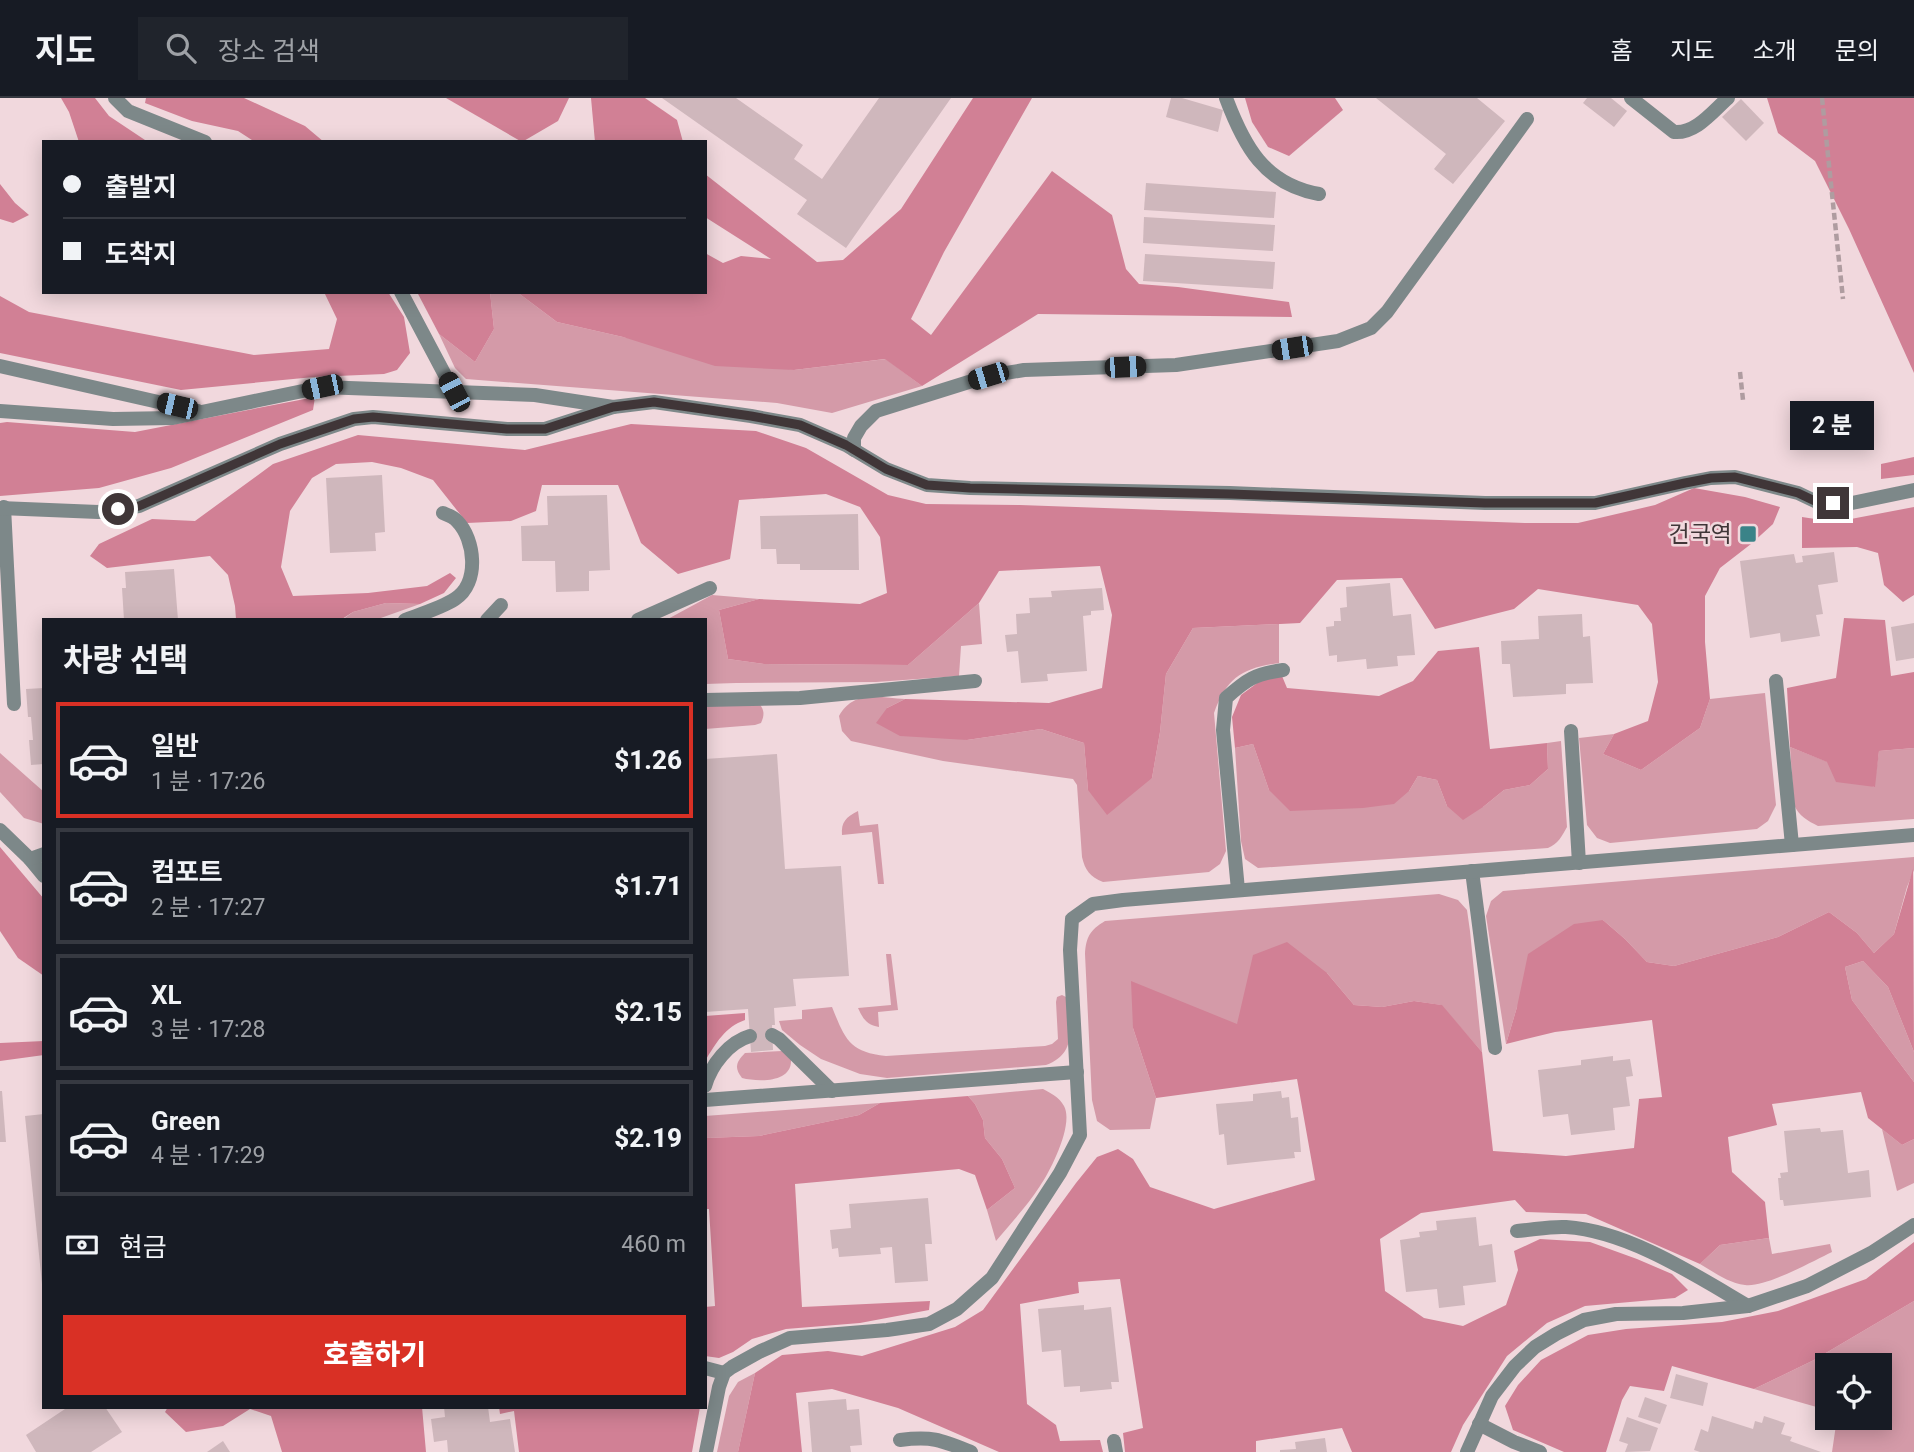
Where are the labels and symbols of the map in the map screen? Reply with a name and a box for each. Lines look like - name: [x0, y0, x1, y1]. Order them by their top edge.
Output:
- car: [1270, 334, 1315, 362]
- car: [1104, 356, 1147, 378]
- car: [965, 360, 1012, 392]
- car: [435, 369, 474, 415]
- car: [300, 372, 345, 402]
- car: [155, 391, 200, 421]
- callout: 2 분: [1791, 402, 1875, 450]
- route end: [1817, 487, 1849, 519]
- route start: [102, 493, 134, 525]
- place label: 건국역: [1669, 521, 1732, 548]
- marker: 건국역: [1738, 524, 1758, 544]

